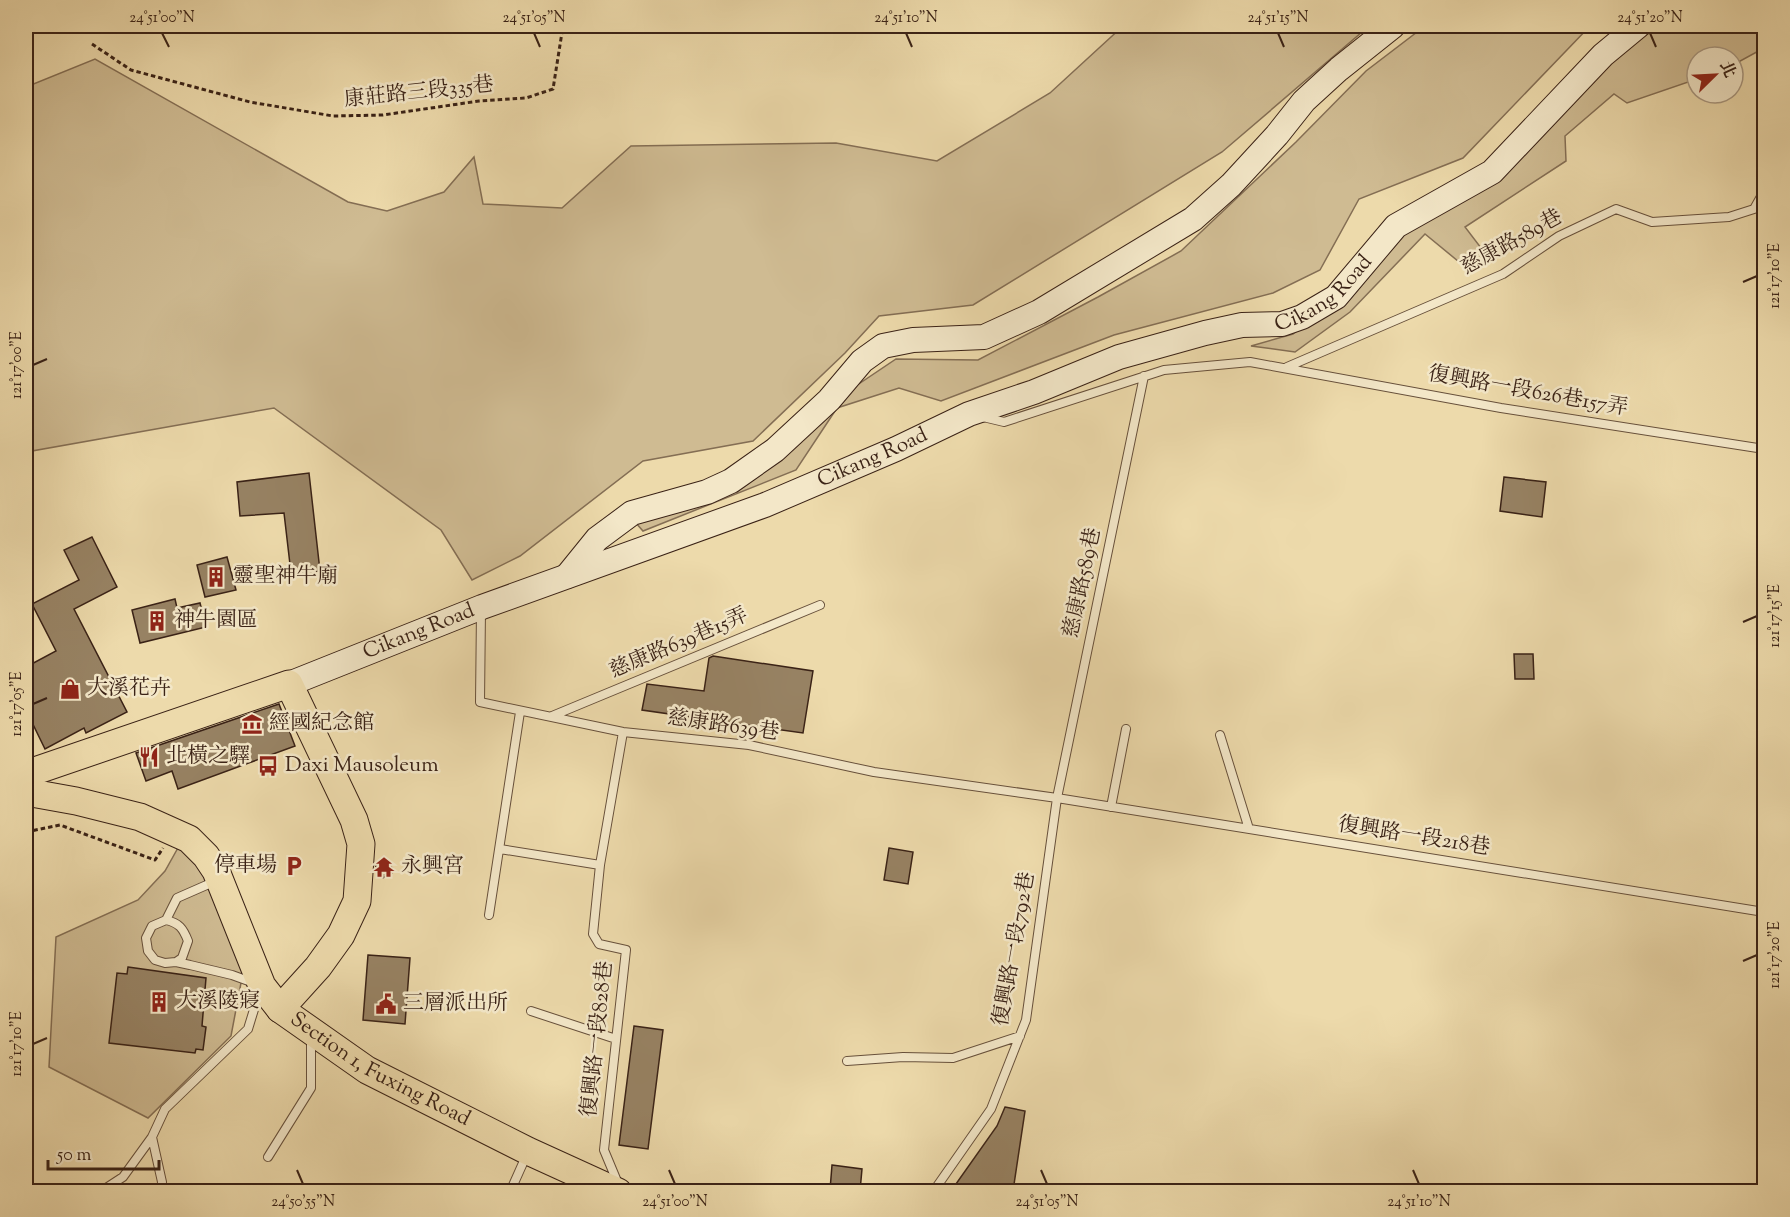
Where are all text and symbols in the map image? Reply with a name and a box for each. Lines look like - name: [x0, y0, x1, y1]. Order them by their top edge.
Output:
- text: 24°51'00"N: [129, 8, 195, 29]
- text: 24°51'05"N: [502, 8, 566, 29]
- text: 24°51'10"N: [874, 8, 938, 29]
- text: 24°51'15"N: [1247, 8, 1309, 29]
- text: 24°51'20"N: [1617, 8, 1683, 29]
- north arrow: [1685, 45, 1745, 105]
- text: 北: [1713, 58, 1740, 82]
- street label: 康莊路三段335巷: [343, 70, 495, 116]
- street label: 慈康路589巷: [1456, 203, 1568, 283]
- text: 121°17'10"E: [1765, 243, 1786, 309]
- street label: Cikang Road: [1271, 249, 1380, 340]
- text: 121°17'00"E: [7, 331, 28, 399]
- street label: 復興路一段626巷157弄: [1426, 360, 1630, 424]
- street label: Cikang Road: [813, 421, 933, 496]
- street label: 慈康路589巷: [1057, 525, 1109, 641]
- place label: 靈聖神牛廟: [233, 562, 338, 592]
- building icon: 靈聖神牛廟: [204, 565, 228, 589]
- text: 121°17'15"E: [1765, 584, 1786, 648]
- street label: Cikang Road: [359, 596, 479, 668]
- street label: 慈康路639巷15弄: [605, 601, 753, 687]
- place label: 神牛園區: [174, 606, 258, 636]
- building icon: 神牛園區: [145, 609, 169, 633]
- text: 121°17'05"E: [7, 671, 28, 737]
- place label: 大溪花卉: [87, 674, 171, 704]
- shop icon: 大溪花卉: [58, 677, 82, 701]
- street label: 慈康路639巷: [665, 703, 781, 749]
- place label: 經國紀念館: [269, 709, 374, 739]
- museum icon: 經國紀念館: [240, 712, 264, 736]
- place label: 北橫之驛: [166, 742, 250, 772]
- restaurant icon: 北橫之驛: [137, 745, 161, 769]
- place label: Daxi Mausoleum: [285, 751, 439, 781]
- bus stop icon: Daxi Mausoleum: [256, 754, 280, 778]
- street label: 復興路一段218巷: [1336, 810, 1492, 864]
- place label: 停車場: [214, 851, 277, 881]
- place label: 永興宮: [401, 852, 464, 882]
- parking icon: 停車場: [282, 854, 306, 878]
- temple icon: 永興宮: [372, 855, 396, 879]
- street label: 復興路一段792巷: [987, 870, 1043, 1028]
- text: 121°17'20"E: [1765, 921, 1786, 989]
- street label: 復興路一段828巷: [575, 960, 621, 1118]
- place label: 大溪陵寢: [176, 987, 260, 1017]
- place label: 三層派出所: [403, 989, 508, 1019]
- building icon: 大溪陵寢: [147, 990, 171, 1014]
- public building icon: 三層派出所: [374, 992, 398, 1016]
- street label: Section 1, Fuxing Road: [284, 1005, 475, 1135]
- text: 121°17'10"E: [7, 1011, 28, 1077]
- scale bar: [48, 1133, 159, 1171]
- text: 50 m: [56, 1143, 92, 1169]
- text: 24°50'55"N: [271, 1192, 335, 1213]
- text: 24°51'00"N: [642, 1192, 708, 1213]
- text: 24°51'05"N: [1015, 1192, 1079, 1213]
- text: 24°51'10"N: [1387, 1192, 1451, 1213]

